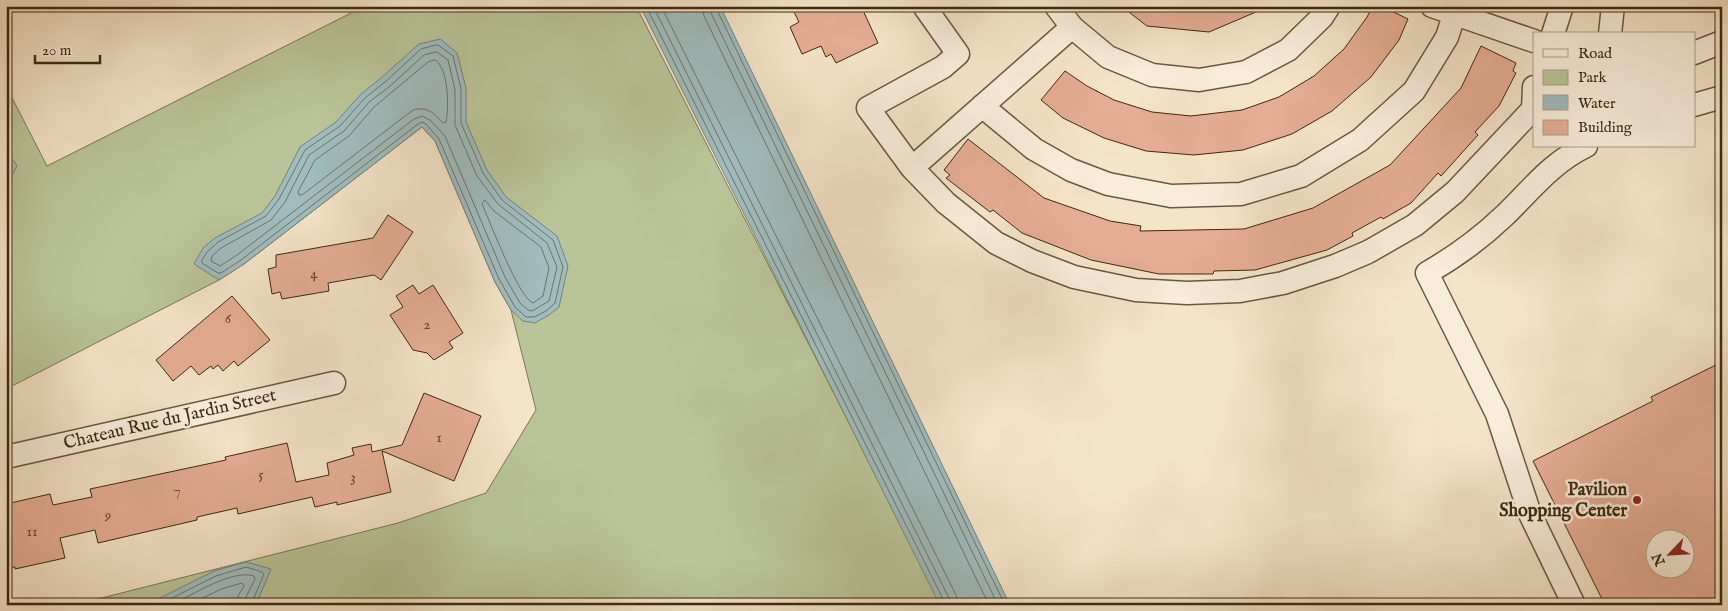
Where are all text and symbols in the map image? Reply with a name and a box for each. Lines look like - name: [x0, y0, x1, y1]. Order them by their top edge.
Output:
- scale bar: [35, 32, 100, 64]
- legend: [1533, 32, 1696, 148]
- text: 20 m: [42, 41, 72, 60]
- text: Road: [1578, 44, 1613, 63]
- text: Park: [1578, 68, 1608, 87]
- text: Water: [1578, 94, 1616, 113]
- text: Building: [1578, 118, 1633, 137]
- house number: 4: [310, 264, 318, 283]
- house number: 6: [225, 309, 232, 328]
- house number: 2: [423, 315, 431, 334]
- street label: Chateau Rue du Jardin Street: [61, 384, 279, 456]
- house number: 1: [436, 428, 442, 447]
- house number: 5: [258, 465, 264, 484]
- house number: 3: [350, 468, 356, 487]
- place label: Pavilion Shopping Center: [1499, 479, 1627, 523]
- house number: 7: [173, 481, 181, 500]
- marker: Pavilion Shopping Center: [1631, 494, 1643, 506]
- house number: 9: [104, 506, 111, 525]
- house number: 11: [26, 522, 38, 541]
- north arrow: [1646, 528, 1696, 578]
- text: N: [1648, 550, 1670, 569]

